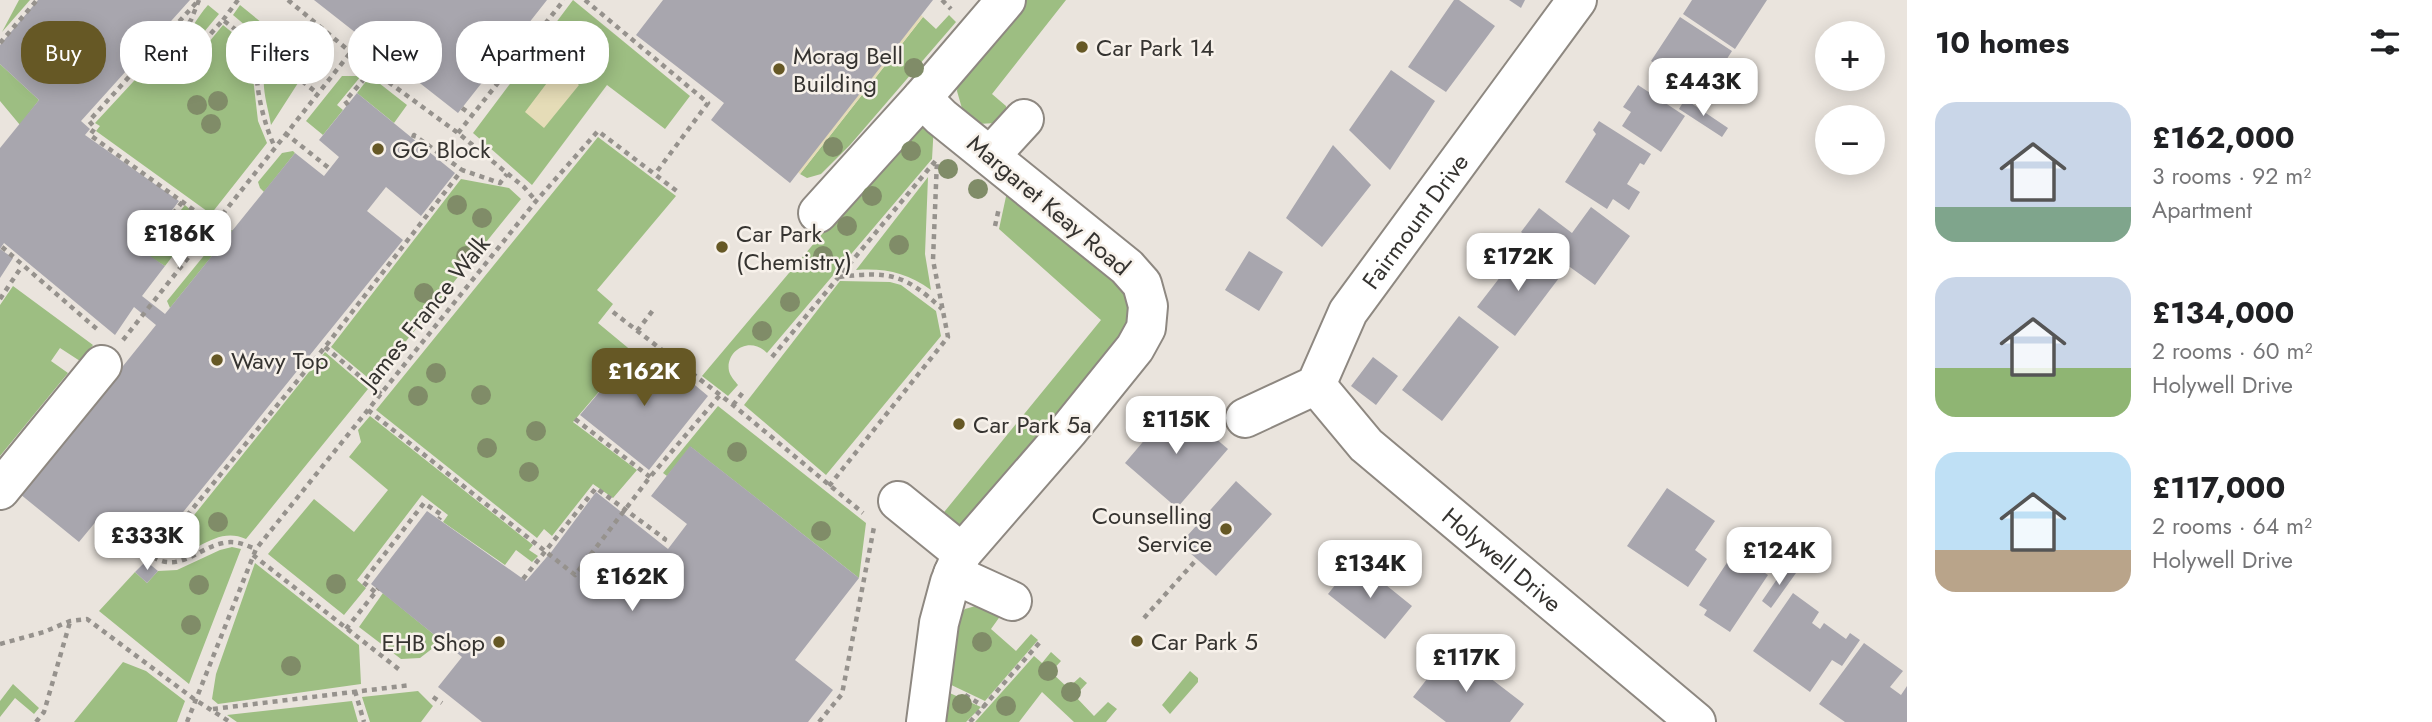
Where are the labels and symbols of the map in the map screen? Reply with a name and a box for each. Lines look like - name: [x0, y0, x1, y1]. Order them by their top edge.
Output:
- place label: Car Park 14: [1096, 30, 1214, 65]
- place label: Morag Bell Building: [793, 38, 903, 101]
- marker: Car Park 14: [1074, 39, 1090, 55]
- pin: £443K: [1654, 58, 1752, 118]
- marker: Morag Bell Building: [771, 61, 787, 77]
- street label: Margaret Keay Road: [960, 126, 1138, 284]
- place label: GG Block: [392, 132, 491, 167]
- marker: GG Block: [370, 141, 386, 157]
- street label: Fairmount Drive: [1353, 146, 1477, 296]
- pin: £186K: [130, 210, 228, 270]
- place label: Car Park (Chemistry): [736, 216, 852, 279]
- street label: James France Walk: [350, 227, 498, 399]
- pin: £172K: [1469, 233, 1567, 293]
- marker: Car Park (Chemistry): [714, 239, 730, 255]
- place label: Wavy Top: [231, 343, 328, 378]
- pin: £162K: [595, 348, 693, 408]
- marker: Wavy Top: [209, 352, 225, 368]
- pin: £115K: [1127, 396, 1225, 456]
- place label: Car Park 5a: [973, 407, 1091, 442]
- marker: Car Park 5a: [951, 416, 967, 432]
- place label: Counselling Service: [1092, 498, 1212, 561]
- street label: Holywell Drive: [1435, 499, 1570, 620]
- pin: £333K: [98, 512, 196, 572]
- marker: Counselling Service: [1218, 521, 1234, 537]
- pin: £124K: [1730, 528, 1828, 587]
- pin: £134K: [1321, 540, 1419, 600]
- pin: £162K: [583, 554, 681, 613]
- place label: Car Park 5: [1151, 624, 1258, 659]
- place label: EHB Shop: [382, 625, 485, 660]
- marker: Car Park 5: [1129, 633, 1145, 649]
- marker: EHB Shop: [491, 634, 507, 650]
- pin: £117K: [1417, 634, 1515, 694]

